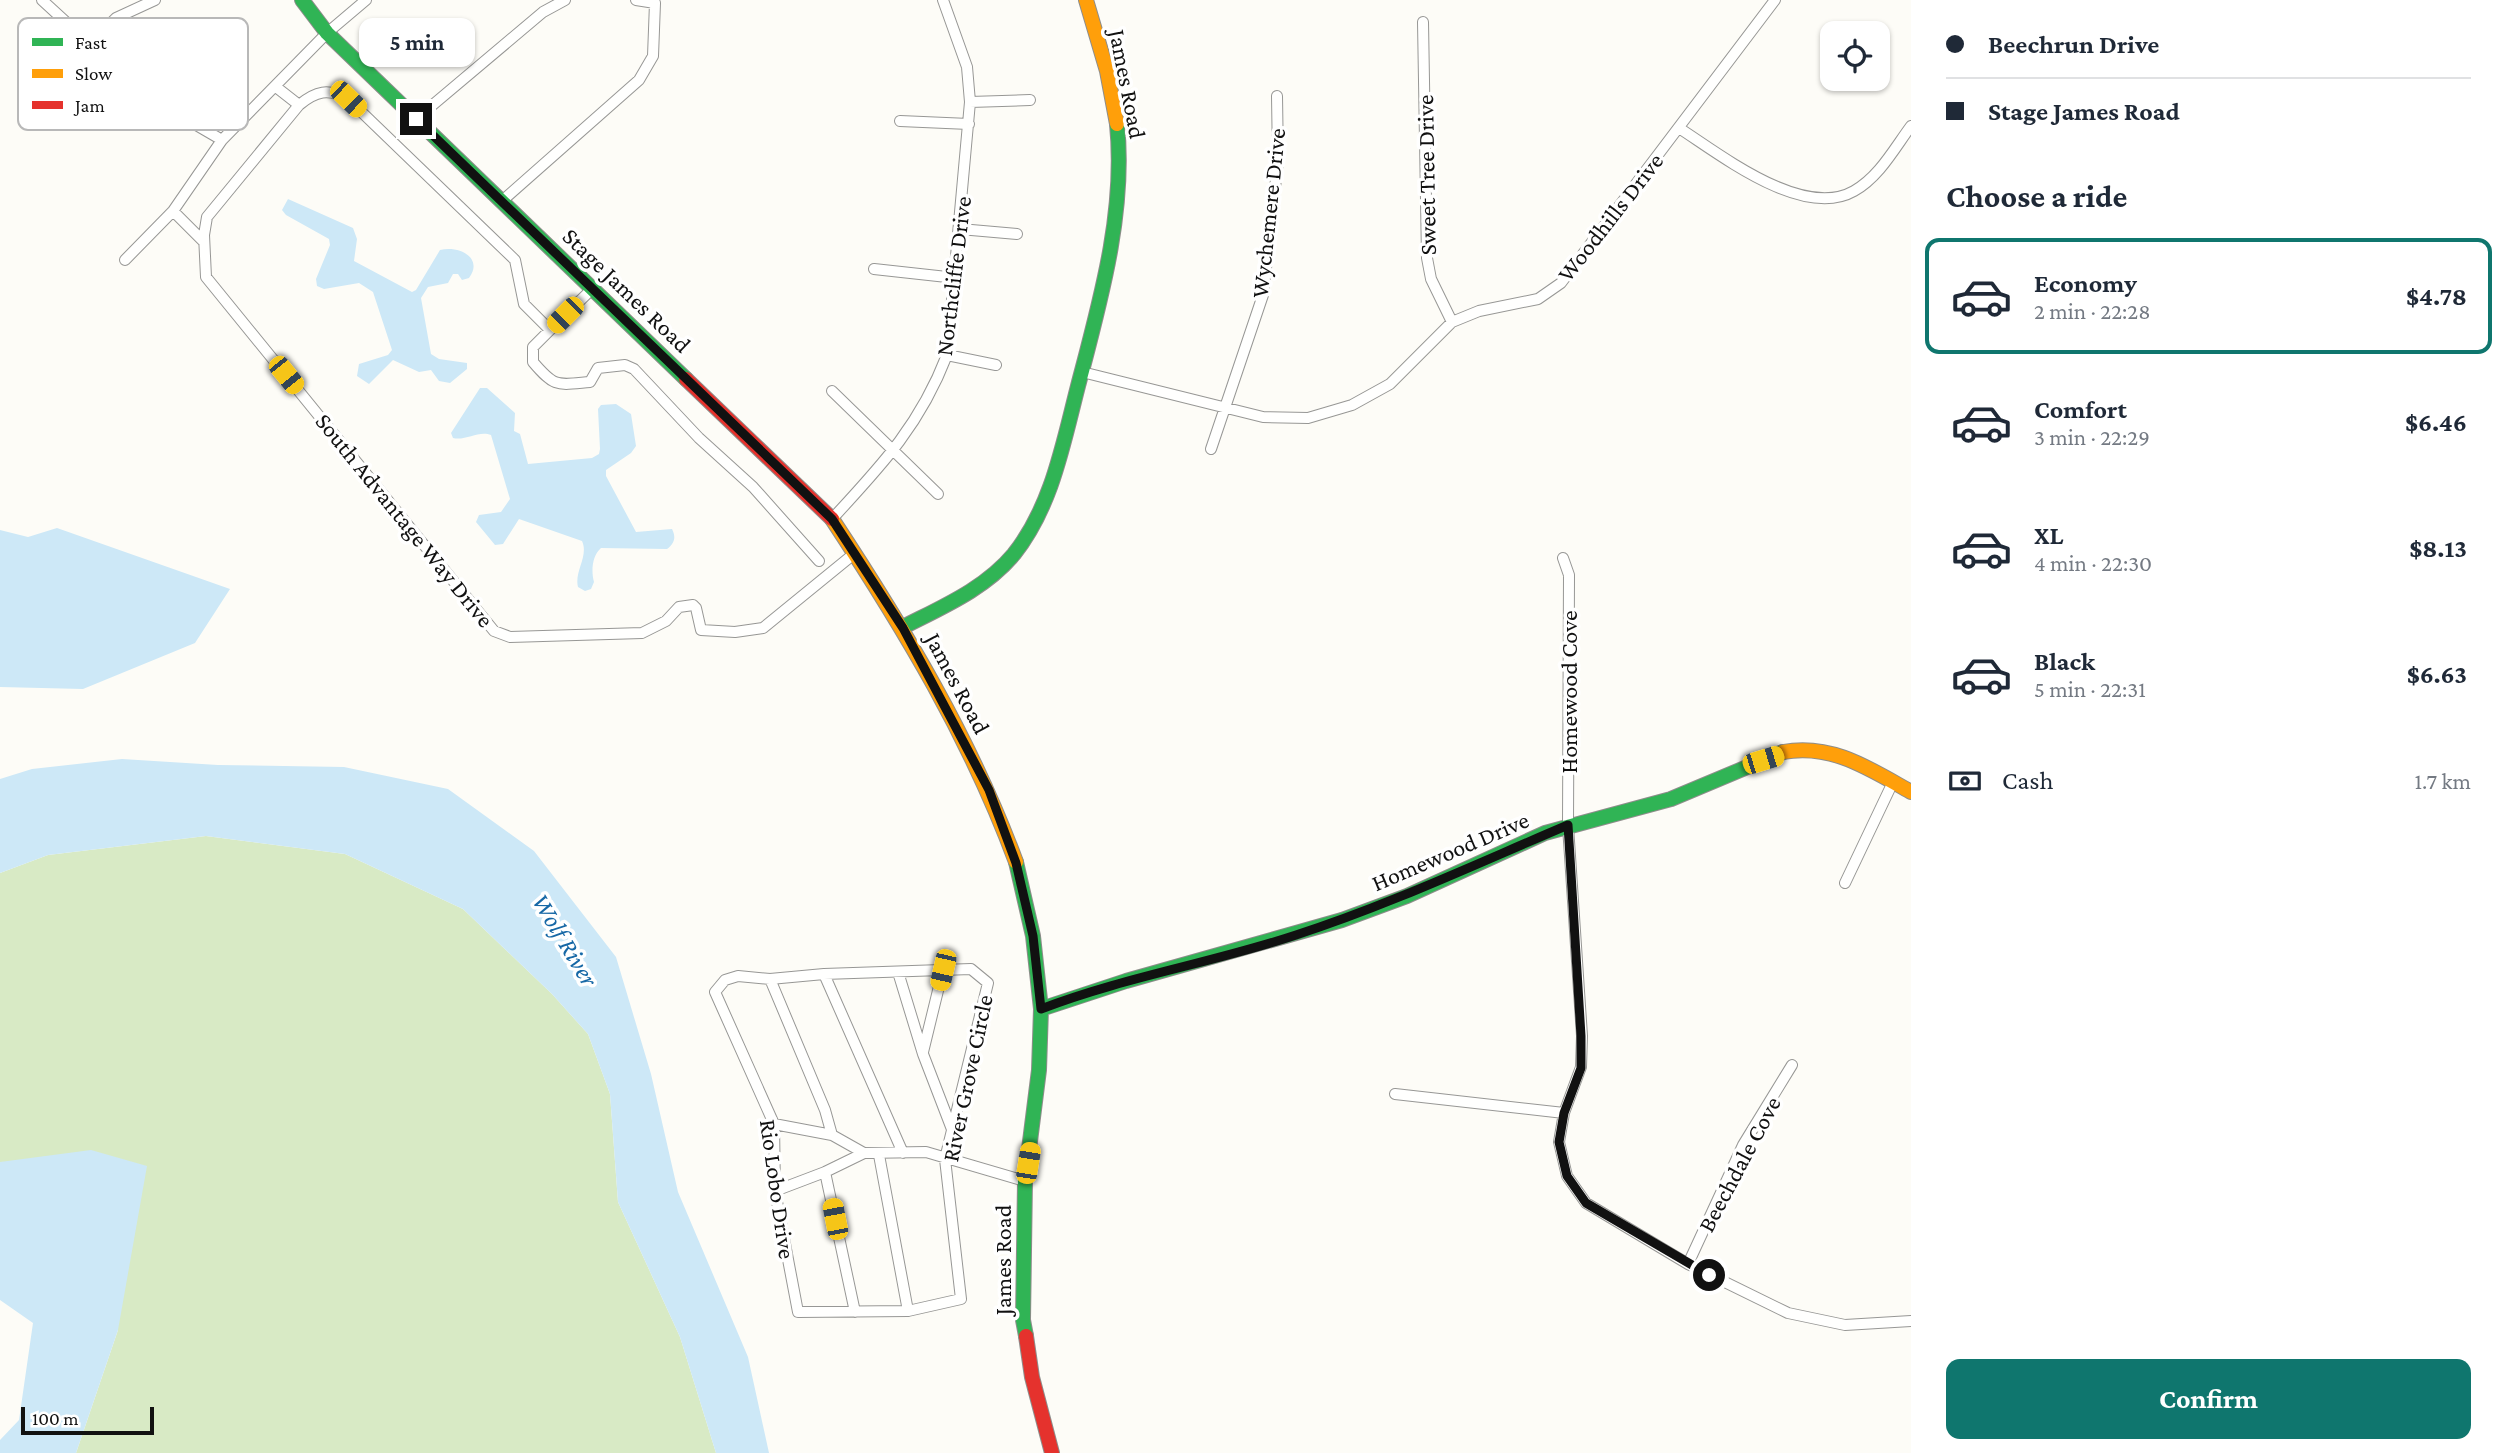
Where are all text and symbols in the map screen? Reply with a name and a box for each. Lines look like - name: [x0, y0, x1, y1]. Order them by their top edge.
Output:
- legend: [18, 18, 248, 130]
- callout: 5 min: [358, 18, 474, 66]
- map controls: [1820, 21, 1890, 91]
- button: locate: [1820, 21, 1890, 91]
- street label: James Road: [1104, 25, 1152, 141]
- text: 5 min: [389, 29, 445, 55]
- text: Beechrun Drive: [1988, 30, 2159, 59]
- text: Fast: [75, 32, 107, 53]
- text: Slow: [75, 63, 112, 84]
- car: [326, 77, 371, 121]
- street label: Sweet Tree Drive: [1411, 94, 1441, 256]
- text: Jam: [73, 95, 105, 116]
- text: Stage James Road: [1988, 97, 2180, 126]
- route end: [400, 103, 432, 135]
- street label: Wychemere Drive: [1246, 127, 1290, 299]
- street label: Woodhills Drive: [1552, 147, 1668, 287]
- text: Choose a ride: [1946, 178, 2127, 214]
- street label: Northcliffe Drive: [930, 195, 976, 357]
- street label: Stage James Road: [557, 222, 697, 358]
- icon: car: [1950, 265, 2013, 328]
- text: Economy: [2034, 269, 2137, 298]
- text: $4.78: [2406, 282, 2467, 311]
- car: [543, 293, 588, 337]
- text: 2 min · 22:28: [2034, 298, 2151, 324]
- car: [265, 352, 308, 398]
- icon: car: [1950, 391, 2013, 454]
- text: Comfort: [2034, 395, 2127, 424]
- street label: South Advantage Way Drive: [310, 408, 500, 632]
- text: $6.46: [2405, 408, 2467, 437]
- text: 3 min · 22:29: [2034, 424, 2150, 450]
- icon: car: [1950, 517, 2013, 580]
- text: XL: [2034, 521, 2063, 550]
- text: $8.13: [2409, 534, 2467, 563]
- text: 4 min · 22:30: [2034, 550, 2152, 576]
- street label: Homewood Cove: [1555, 610, 1582, 774]
- street label: James Road: [919, 626, 996, 739]
- icon: car: [1950, 643, 2013, 706]
- text: Black: [2034, 647, 2095, 676]
- text: $6.63: [2407, 660, 2467, 689]
- text: 5 min · 22:31: [2034, 676, 2146, 702]
- car: [1740, 744, 1787, 776]
- icon: cash: [1946, 762, 1984, 800]
- text: Cash: [2002, 766, 2053, 795]
- text: 1.7 km: [2414, 768, 2471, 794]
- street label: Homewood Drive: [1367, 806, 1533, 896]
- water label: Wolf River: [526, 889, 604, 992]
- car: [929, 947, 958, 993]
- street label: River Grove Circle: [936, 992, 998, 1164]
- street label: Beechdale Cove: [1692, 1092, 1786, 1236]
- street label: Rio Lobo Drive: [755, 1117, 801, 1261]
- car: [1015, 1141, 1042, 1185]
- car: [821, 1196, 850, 1242]
- street label: James Road: [989, 1204, 1016, 1317]
- route start: [1693, 1259, 1725, 1291]
- button: Confirm: [1946, 1359, 2471, 1439]
- scale bar: [21, 1404, 154, 1436]
- text: 100 m: [32, 1408, 79, 1429]

